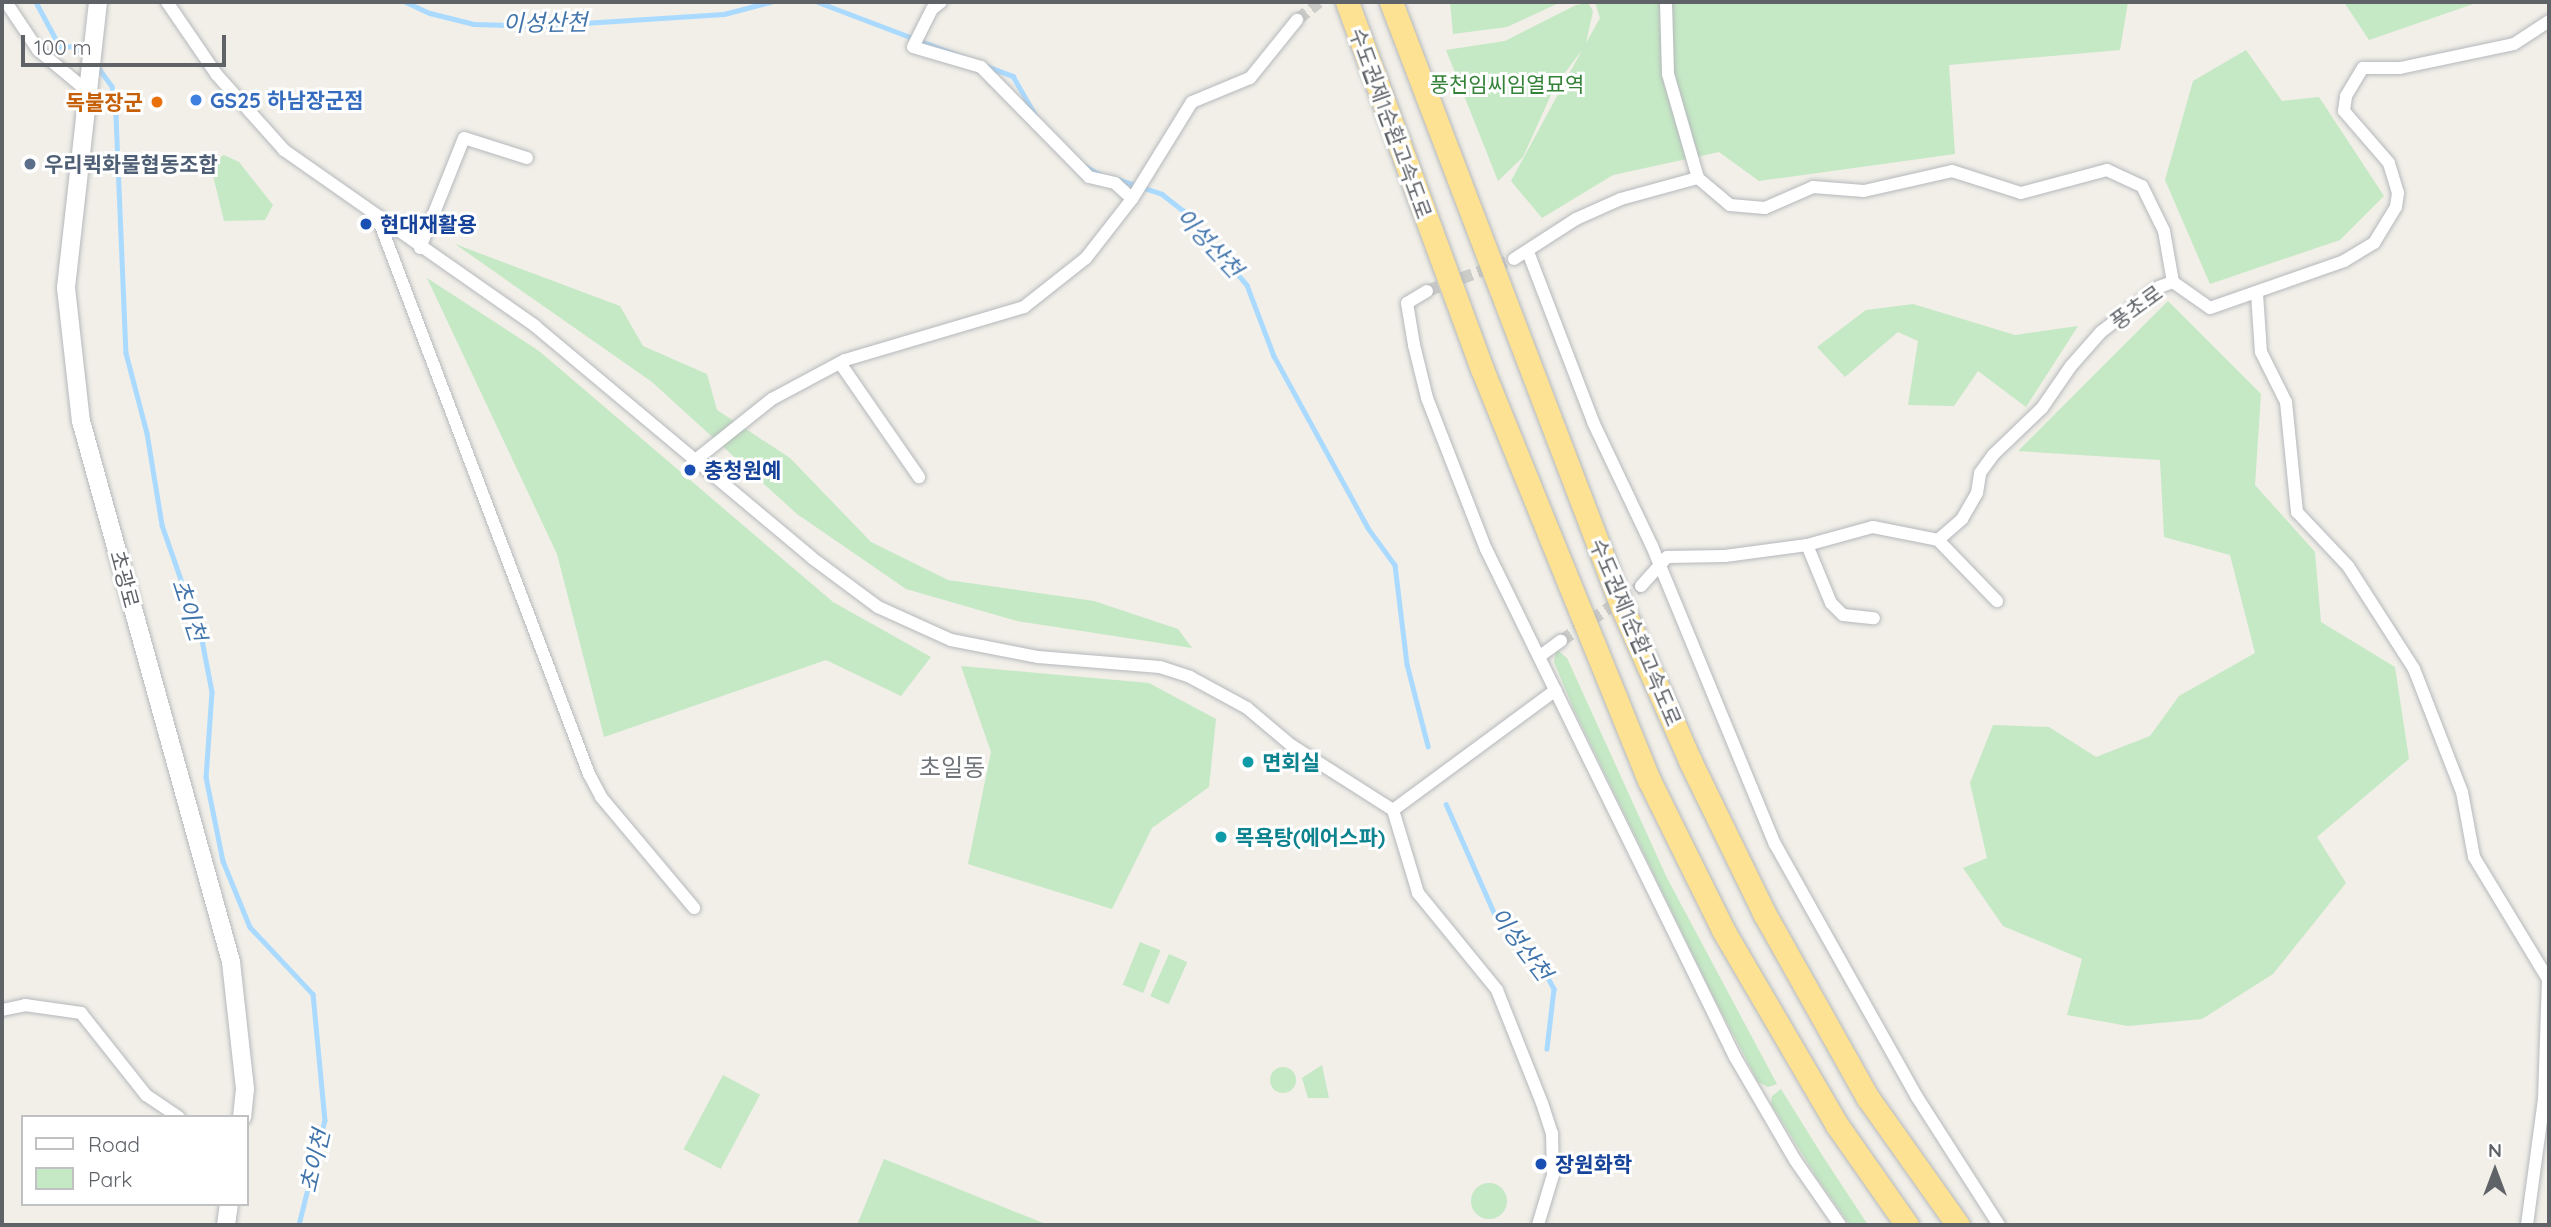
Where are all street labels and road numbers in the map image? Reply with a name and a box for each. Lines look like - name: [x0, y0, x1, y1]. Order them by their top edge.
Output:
- street label: 수도권제1순환고속도로: [1345, 24, 1437, 222]
- street label: 풍초로: [2105, 280, 2167, 334]
- street label: 수도권제1순환고속도로: [1585, 535, 1687, 729]
- street label: 초광로: [105, 548, 145, 610]

